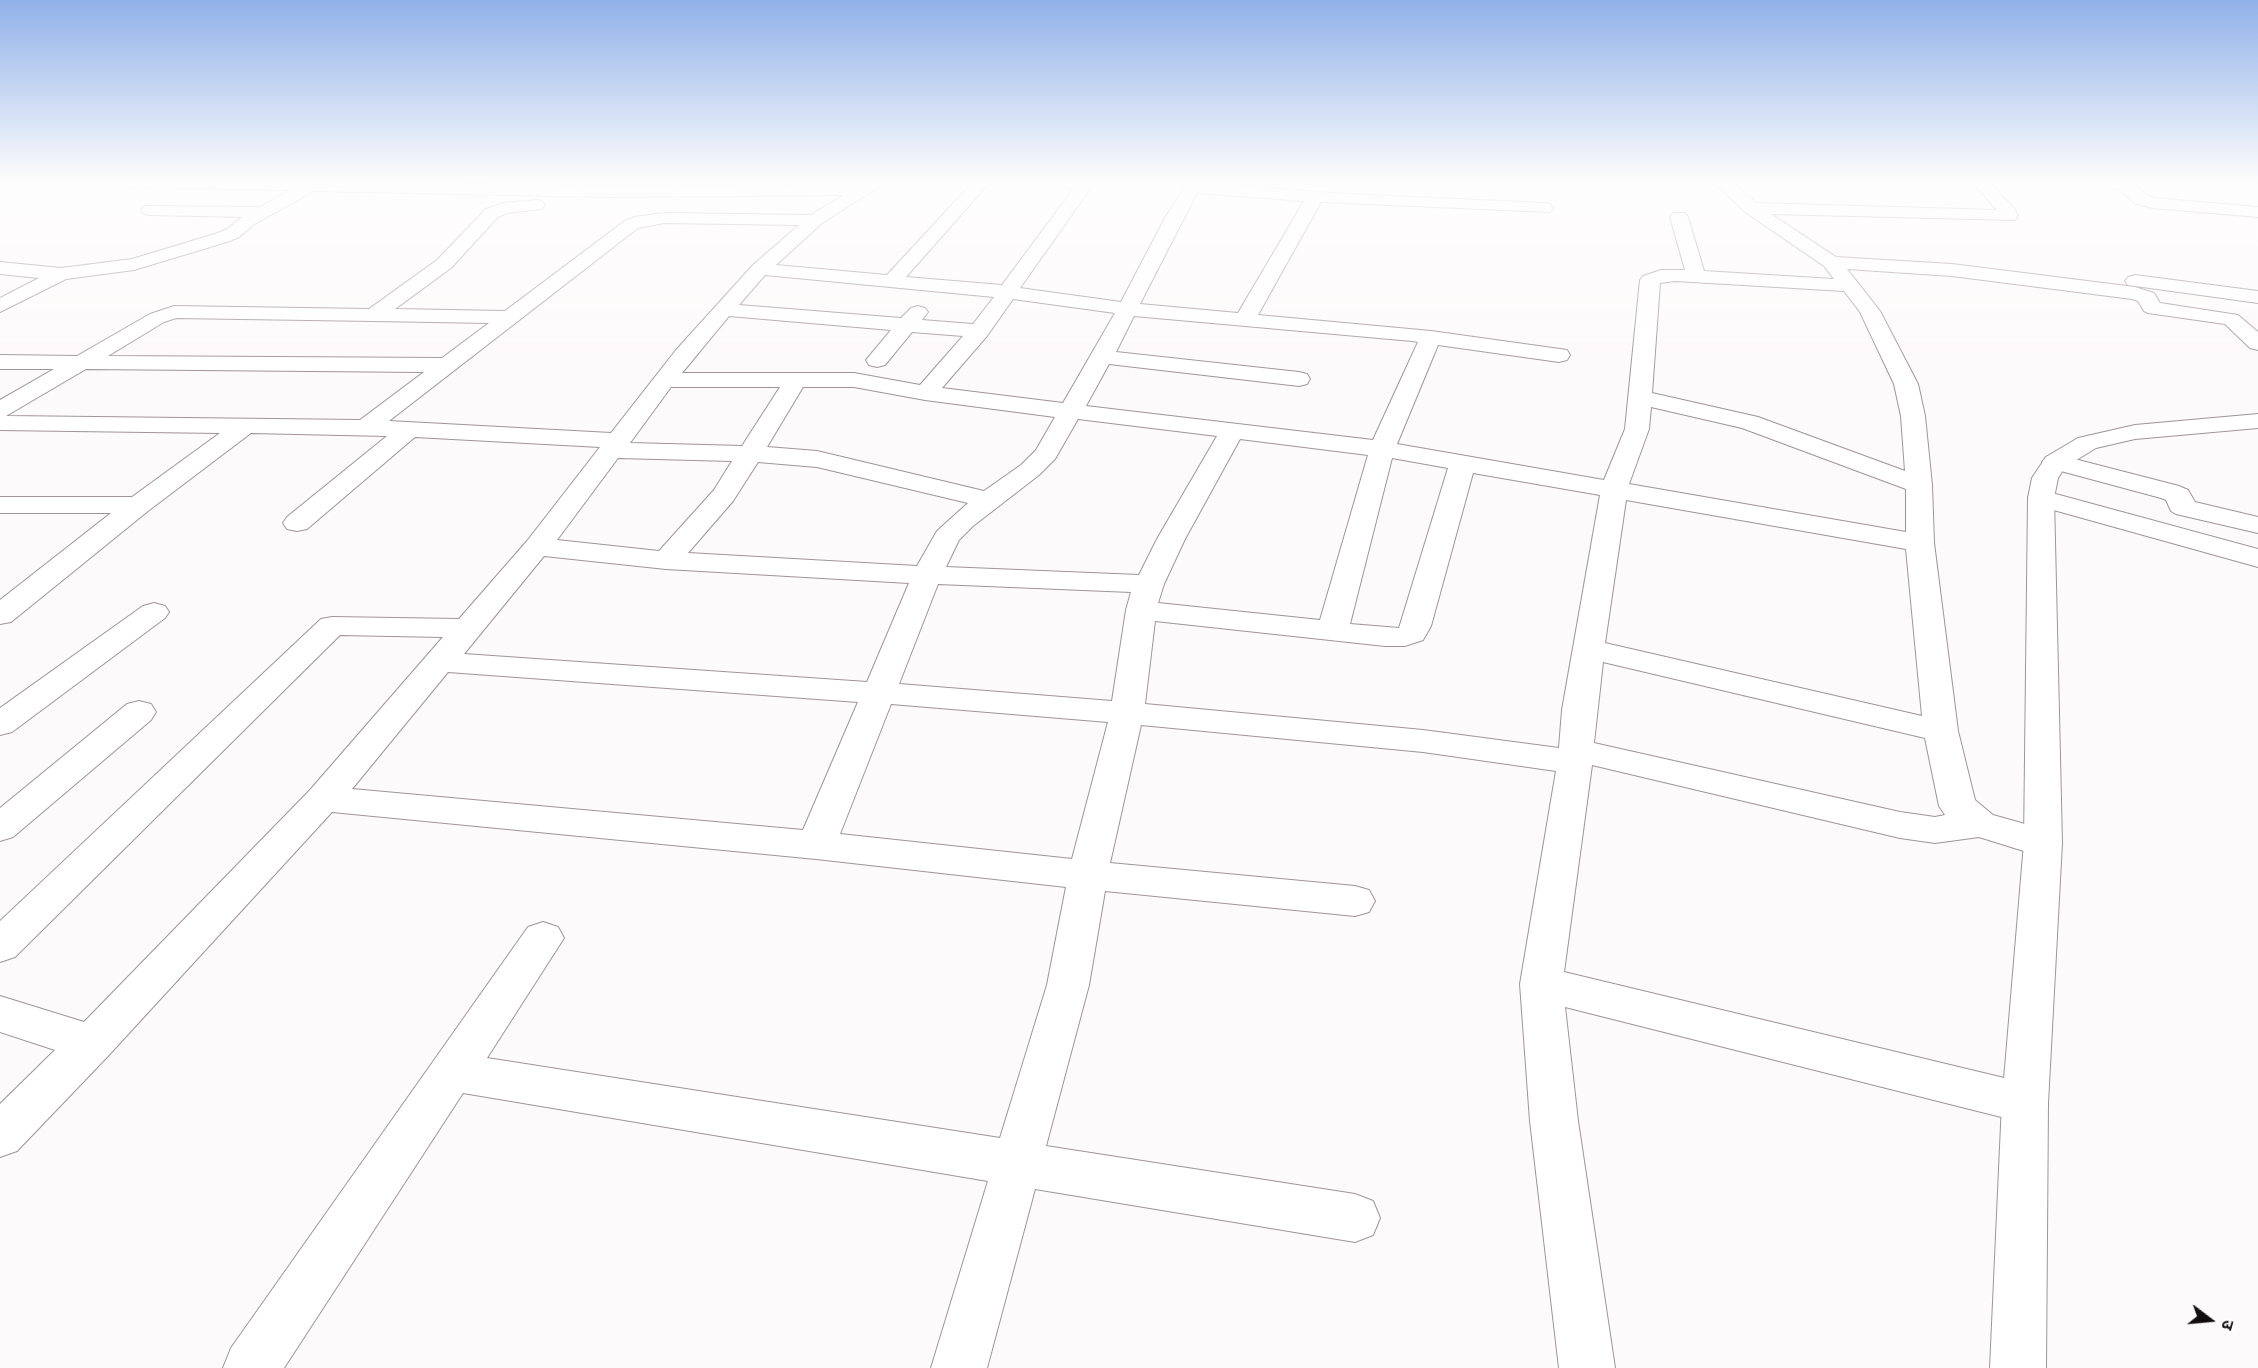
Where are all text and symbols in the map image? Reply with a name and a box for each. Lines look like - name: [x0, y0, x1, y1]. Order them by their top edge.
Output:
- north arrow: [2180, 1290, 2240, 1350]
- text: उ: [2217, 1318, 2238, 1332]

